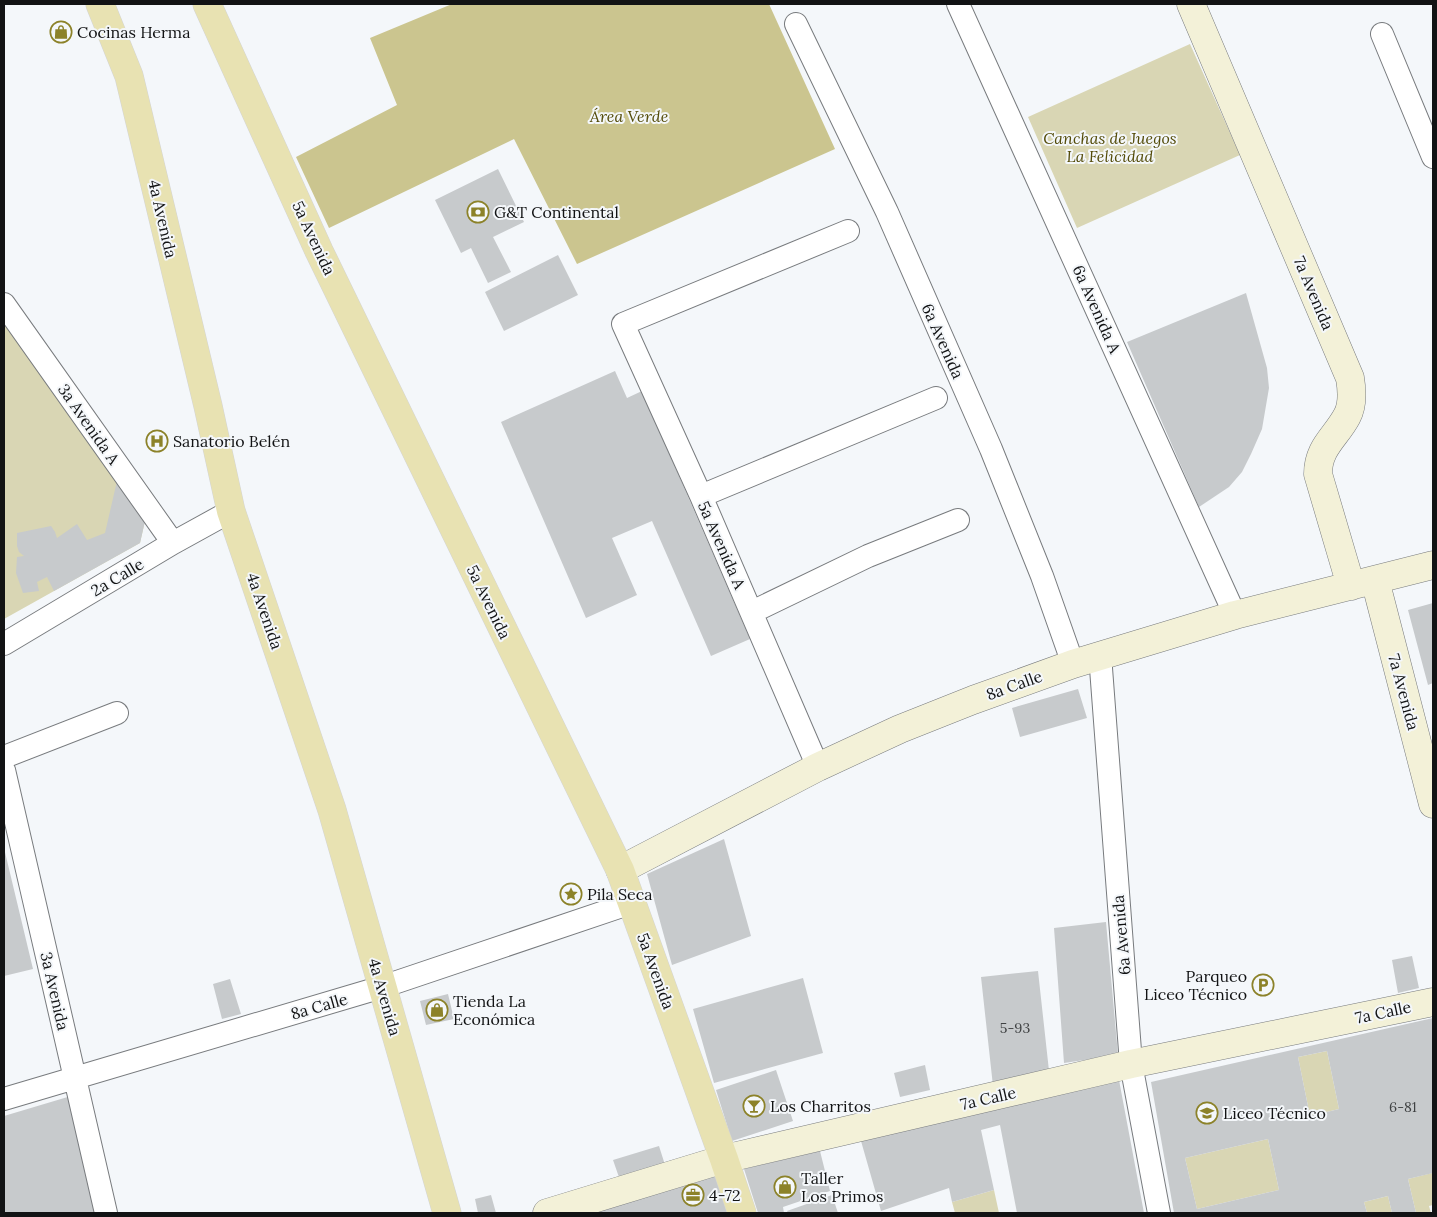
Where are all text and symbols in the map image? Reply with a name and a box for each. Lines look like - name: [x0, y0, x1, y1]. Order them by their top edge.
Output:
- shop icon: Cocinas Herma: [49, 20, 73, 44]
- place label: Cocinas Herma: [77, 22, 190, 42]
- park label: Área Verde: [589, 106, 669, 126]
- park label: Canchas de Juegos La Felicidad: [1043, 128, 1177, 166]
- street label: 4a Avenida: [144, 178, 182, 260]
- street label: 5a Avenida: [288, 198, 340, 278]
- bank icon: G&T Continental: [466, 200, 490, 224]
- place label: G&T Continental: [494, 202, 619, 222]
- street label: 7a Avenida: [1290, 253, 1338, 333]
- street label: 6a Avenida A: [1069, 262, 1126, 357]
- street label: 6a Avenida: [918, 300, 968, 382]
- street label: 3a Avenida A: [54, 380, 125, 469]
- hospital icon: Sanatorio Belén: [145, 429, 169, 453]
- place label: Sanatorio Belén: [173, 431, 290, 451]
- street label: 5a Avenida A: [694, 498, 751, 593]
- street label: 2a Calle: [87, 553, 147, 600]
- street label: 5a Avenida: [463, 562, 515, 642]
- street label: 4a Avenida: [243, 570, 287, 652]
- street label: 7a Avenida: [1384, 652, 1424, 732]
- street label: 8a Calle: [983, 666, 1045, 704]
- place icon: Pila Seca: [559, 882, 583, 906]
- place label: Pila Seca: [587, 884, 652, 904]
- street label: 6a Avenida: [1108, 894, 1134, 976]
- street label: 5a Avenida: [633, 930, 679, 1012]
- street label: 3a Avenida: [36, 950, 74, 1032]
- street label: 4a Avenida: [364, 956, 406, 1038]
- place label: Parqueo Liceo Técnico: [1144, 966, 1247, 1004]
- parking icon: Parqueo Liceo Técnico: [1251, 973, 1275, 997]
- street label: 8a Calle: [288, 988, 350, 1024]
- place label: Tienda La Económica: [453, 991, 535, 1029]
- street label: 7a Calle: [1353, 996, 1413, 1028]
- shop icon: Tienda La Económica: [425, 998, 449, 1022]
- house number: 5-93: [1000, 1019, 1030, 1037]
- street label: 7a Calle: [958, 1082, 1018, 1114]
- bar icon: Los Charritos: [742, 1094, 766, 1118]
- place label: Los Charritos: [770, 1096, 871, 1116]
- house number: 6-81: [1389, 1098, 1417, 1116]
- school or university icon: Liceo Técnico: [1195, 1101, 1219, 1125]
- place label: Liceo Técnico: [1223, 1103, 1326, 1123]
- place label: Taller Los Primos: [801, 1168, 883, 1206]
- shop icon: Taller Los Primos: [773, 1175, 797, 1199]
- office icon: 4-72: [681, 1183, 705, 1207]
- place label: 4-72: [709, 1185, 741, 1205]

